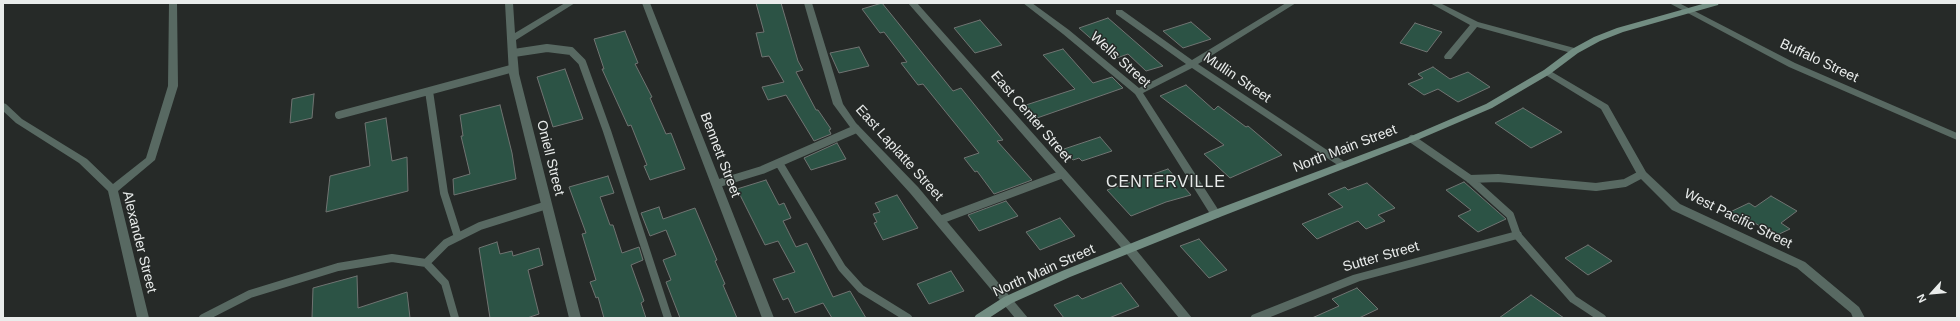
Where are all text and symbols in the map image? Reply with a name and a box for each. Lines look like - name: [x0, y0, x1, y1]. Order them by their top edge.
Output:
- street label: Wells Street: [1086, 29, 1154, 91]
- street label: Buffalo Street: [1777, 36, 1861, 86]
- street label: Mullin Street: [1200, 49, 1274, 107]
- street label: East Center Street: [987, 68, 1075, 166]
- street label: East Laplatte Street: [852, 102, 946, 204]
- street label: Bennett Street: [696, 110, 744, 200]
- street label: Oniell Street: [533, 119, 567, 197]
- street label: North Main Street: [1291, 121, 1399, 177]
- district label: CENTERVILLE: [1106, 173, 1226, 193]
- street label: West Pacific Street: [1681, 186, 1795, 252]
- street label: Alexander Street: [118, 189, 160, 295]
- street label: Sutter Street: [1341, 238, 1421, 276]
- street label: North Main Street: [990, 241, 1098, 301]
- north arrow: [1912, 273, 1952, 313]
- text: N: [1914, 292, 1928, 305]

